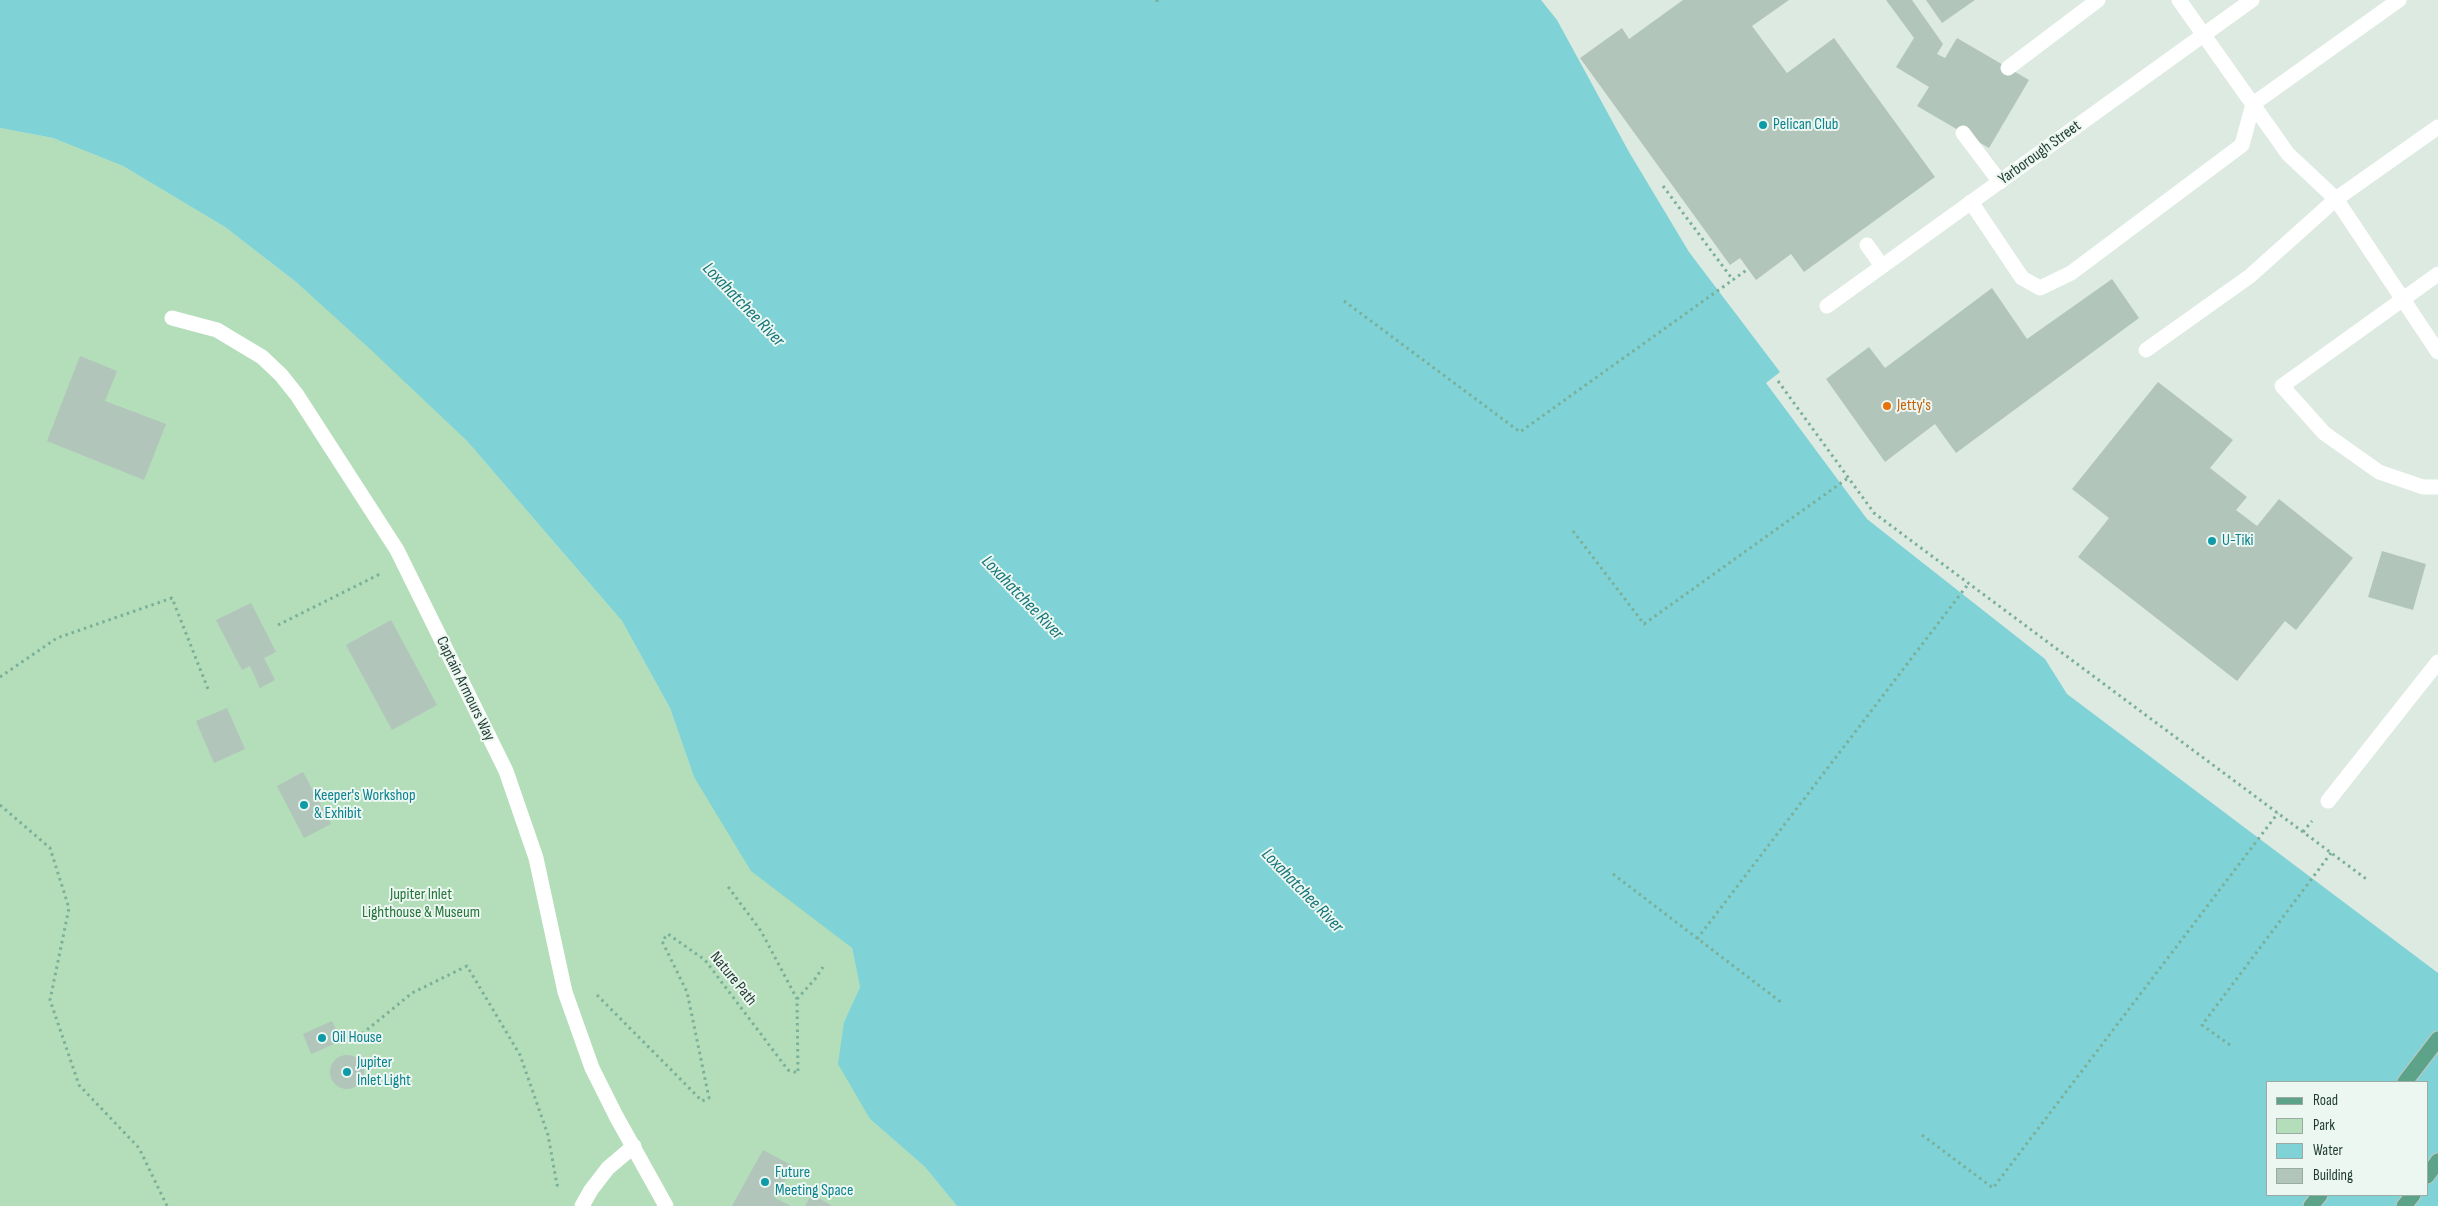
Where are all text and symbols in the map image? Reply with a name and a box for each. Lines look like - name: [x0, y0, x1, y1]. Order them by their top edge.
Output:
- place label: Pelican Club: [1773, 115, 1838, 135]
- street label: Yarborough Street: [1995, 117, 2085, 189]
- marker: Pelican Club: [1757, 119, 1769, 131]
- water label: Loxahatchee River: [697, 258, 789, 352]
- place label: Jetty's: [1897, 396, 1931, 416]
- marker: Jetty's: [1881, 400, 1893, 412]
- place label: U-Tiki: [2222, 531, 2254, 551]
- marker: U-Tiki: [2206, 535, 2218, 547]
- water label: Loxahatchee River: [976, 551, 1068, 645]
- street label: Captain Armours Way: [431, 634, 499, 744]
- place label: Keeper's Workshop & Exhibit: [314, 786, 416, 824]
- marker: Keeper's Workshop & Exhibit: [298, 799, 310, 811]
- water label: Loxahatchee River: [1256, 844, 1348, 938]
- park label: Jupiter Inlet Lighthouse & Museum: [362, 885, 480, 923]
- street label: Nature Path: [706, 948, 760, 1010]
- place label: Oil House: [332, 1028, 382, 1048]
- marker: Oil House: [316, 1032, 328, 1044]
- place label: Jupiter Inlet Light: [357, 1053, 411, 1091]
- marker: Jupiter Inlet Light: [341, 1066, 353, 1078]
- legend: [2266, 1081, 2428, 1196]
- text: Road: [2313, 1091, 2338, 1110]
- text: Park: [2313, 1116, 2335, 1135]
- text: Water: [2313, 1141, 2343, 1160]
- place label: Future Meeting Space: [775, 1163, 853, 1201]
- text: Building: [2313, 1166, 2353, 1185]
- marker: Future Meeting Space: [759, 1176, 771, 1188]

